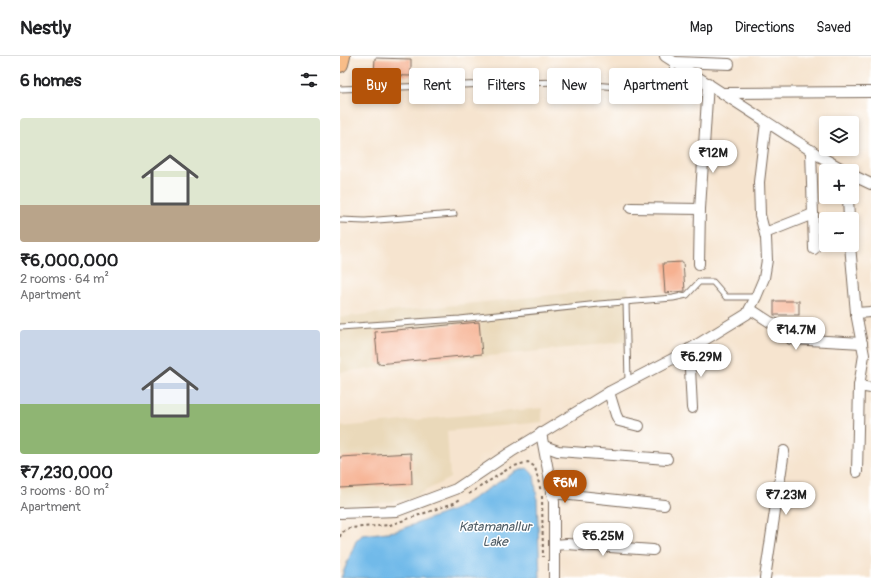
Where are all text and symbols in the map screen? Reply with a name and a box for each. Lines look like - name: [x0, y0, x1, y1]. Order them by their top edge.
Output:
- text: Nestly: [20, 16, 71, 40]
- text: Map: [690, 19, 713, 36]
- text: Directions: [735, 19, 794, 36]
- text: Saved: [816, 19, 851, 36]
- chip: Buy: [352, 68, 401, 104]
- chip: Rent: [409, 68, 465, 104]
- chip: Filters: [473, 68, 539, 104]
- chip: New: [547, 68, 601, 104]
- chip: Apartment: [609, 68, 702, 104]
- icon: filters: [298, 69, 320, 91]
- text: 6 homes: [20, 70, 81, 91]
- map controls: [819, 116, 859, 252]
- button: layers: [819, 116, 859, 156]
- pin: ₹12M: [689, 140, 737, 174]
- icon: home: [134, 144, 206, 216]
- text: ₹12M: [698, 145, 728, 161]
- button: +: [819, 164, 859, 204]
- button: −: [819, 212, 859, 252]
- text: ₹6,000,000: [20, 250, 118, 271]
- text: 2 rooms · 64 m²: [20, 271, 109, 287]
- text: Apartment: [20, 287, 81, 303]
- pin: ₹14.7M: [763, 317, 829, 351]
- text: ₹14.7M: [776, 322, 816, 338]
- pin: ₹6.29M: [668, 344, 734, 378]
- text: ₹6.29M: [680, 349, 722, 365]
- icon: home: [134, 356, 206, 428]
- text: ₹7,230,000: [20, 462, 113, 483]
- pin: ₹6M: [546, 470, 584, 504]
- text: ₹6M: [553, 475, 577, 491]
- pin: ₹7.23M: [753, 482, 819, 516]
- text: 3 rooms · 80 m²: [20, 483, 109, 499]
- text: ₹7.23M: [765, 487, 807, 503]
- text: Apartment: [20, 499, 81, 515]
- water label: Katamanallur Lake: [459, 519, 534, 550]
- pin: ₹6.25M: [570, 523, 636, 557]
- text: ₹6.25M: [582, 528, 624, 544]

